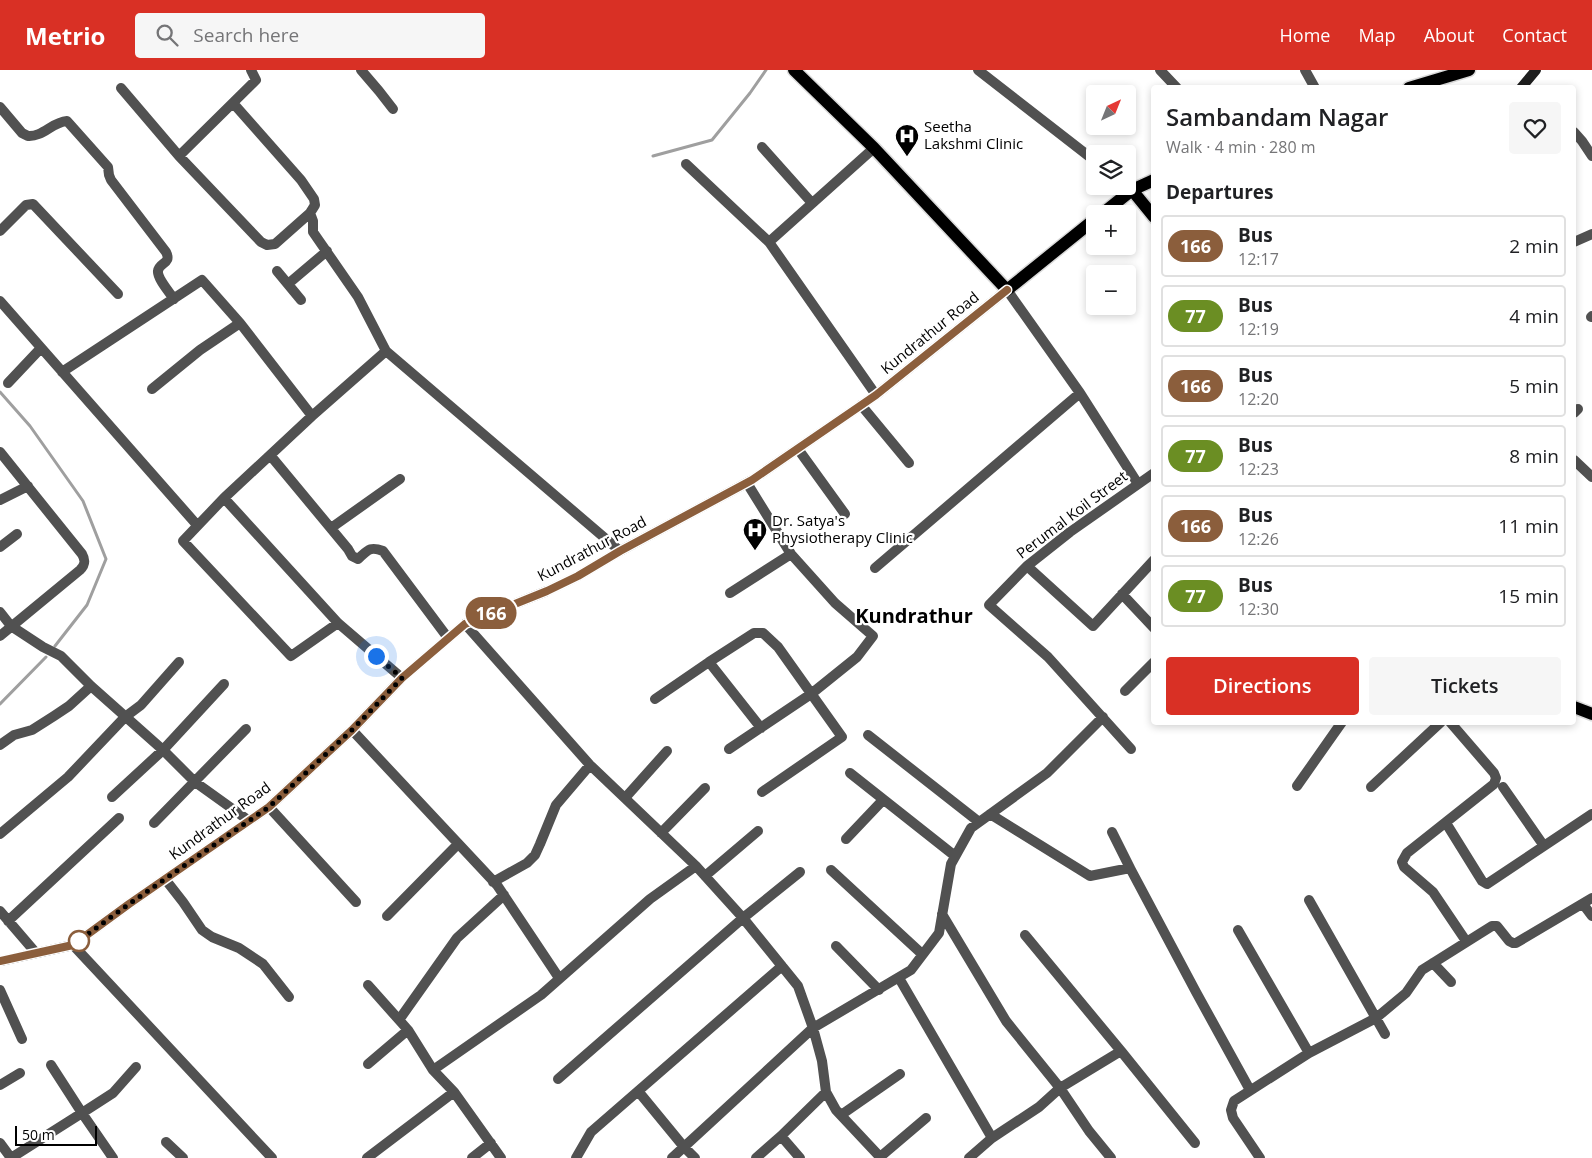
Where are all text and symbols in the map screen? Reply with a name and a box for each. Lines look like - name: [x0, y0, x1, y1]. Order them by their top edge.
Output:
- search box: [135, 13, 485, 58]
- text: Metrio: [25, 19, 105, 52]
- icon: search: [153, 21, 181, 49]
- text: Search here: [193, 22, 299, 48]
- text: Home: [1280, 23, 1330, 47]
- text: Map: [1358, 23, 1396, 47]
- text: About: [1424, 23, 1474, 47]
- text: Contact: [1502, 23, 1567, 47]
- north arrow: [1086, 85, 1136, 135]
- map controls: [1086, 85, 1136, 315]
- text: Sambandam Nagar: [1166, 100, 1388, 133]
- button: heart: [1509, 102, 1561, 154]
- place label: Seetha Lakshmi Clinic: [924, 116, 1023, 153]
- hospital icon: Seetha Lakshmi Clinic: [894, 123, 920, 157]
- text: Walk · 4 min · 280 m: [1166, 136, 1316, 158]
- button: layers: [1086, 145, 1136, 195]
- text: Departures: [1166, 179, 1273, 205]
- button: +: [1086, 205, 1136, 255]
- text: Bus: [1238, 222, 1273, 248]
- text: 2 min: [1509, 233, 1559, 259]
- text: 166: [1180, 234, 1211, 258]
- text: 12:17: [1238, 248, 1279, 270]
- button: −: [1086, 265, 1136, 315]
- street label: Kundrathur Road: [876, 286, 983, 378]
- text: Bus: [1238, 292, 1273, 318]
- text: 4 min: [1509, 303, 1559, 329]
- text: 77: [1185, 304, 1206, 328]
- text: 12:19: [1238, 318, 1279, 340]
- text: Bus: [1238, 362, 1273, 388]
- text: 5 min: [1509, 373, 1559, 399]
- text: 166: [1180, 374, 1211, 398]
- text: 12:20: [1238, 388, 1279, 410]
- text: Bus: [1238, 432, 1273, 458]
- text: 8 min: [1509, 443, 1559, 469]
- text: 77: [1185, 444, 1206, 468]
- text: 12:23: [1238, 458, 1279, 480]
- street label: Perumal Koil Street: [1012, 466, 1131, 563]
- text: Bus: [1238, 502, 1273, 528]
- place label: Dr. Satya's Physiotherapy Clinic: [772, 510, 913, 547]
- street label: Kundrathur Road: [534, 511, 650, 585]
- text: 11 min: [1498, 513, 1559, 539]
- text: 166: [1180, 514, 1211, 538]
- hospital icon: Dr. Satya's Physiotherapy Clinic: [742, 517, 768, 551]
- text: 12:26: [1238, 528, 1279, 550]
- text: Bus: [1238, 572, 1273, 598]
- text: 15 min: [1498, 583, 1559, 609]
- text: 77: [1185, 584, 1206, 608]
- line badge: 166: [462, 597, 520, 629]
- text: 12:30: [1238, 598, 1279, 620]
- text: 166: [476, 601, 506, 625]
- district label: Kundrathur: [855, 602, 973, 629]
- your location: [364, 644, 389, 669]
- button: Directions: [1166, 657, 1359, 715]
- button: Tickets: [1369, 657, 1561, 715]
- street label: Kundrathur Road: [165, 777, 274, 864]
- unlabelled marker: [68, 930, 90, 952]
- scale bar: [15, 1123, 98, 1146]
- text: 50 m: [22, 1125, 55, 1144]

